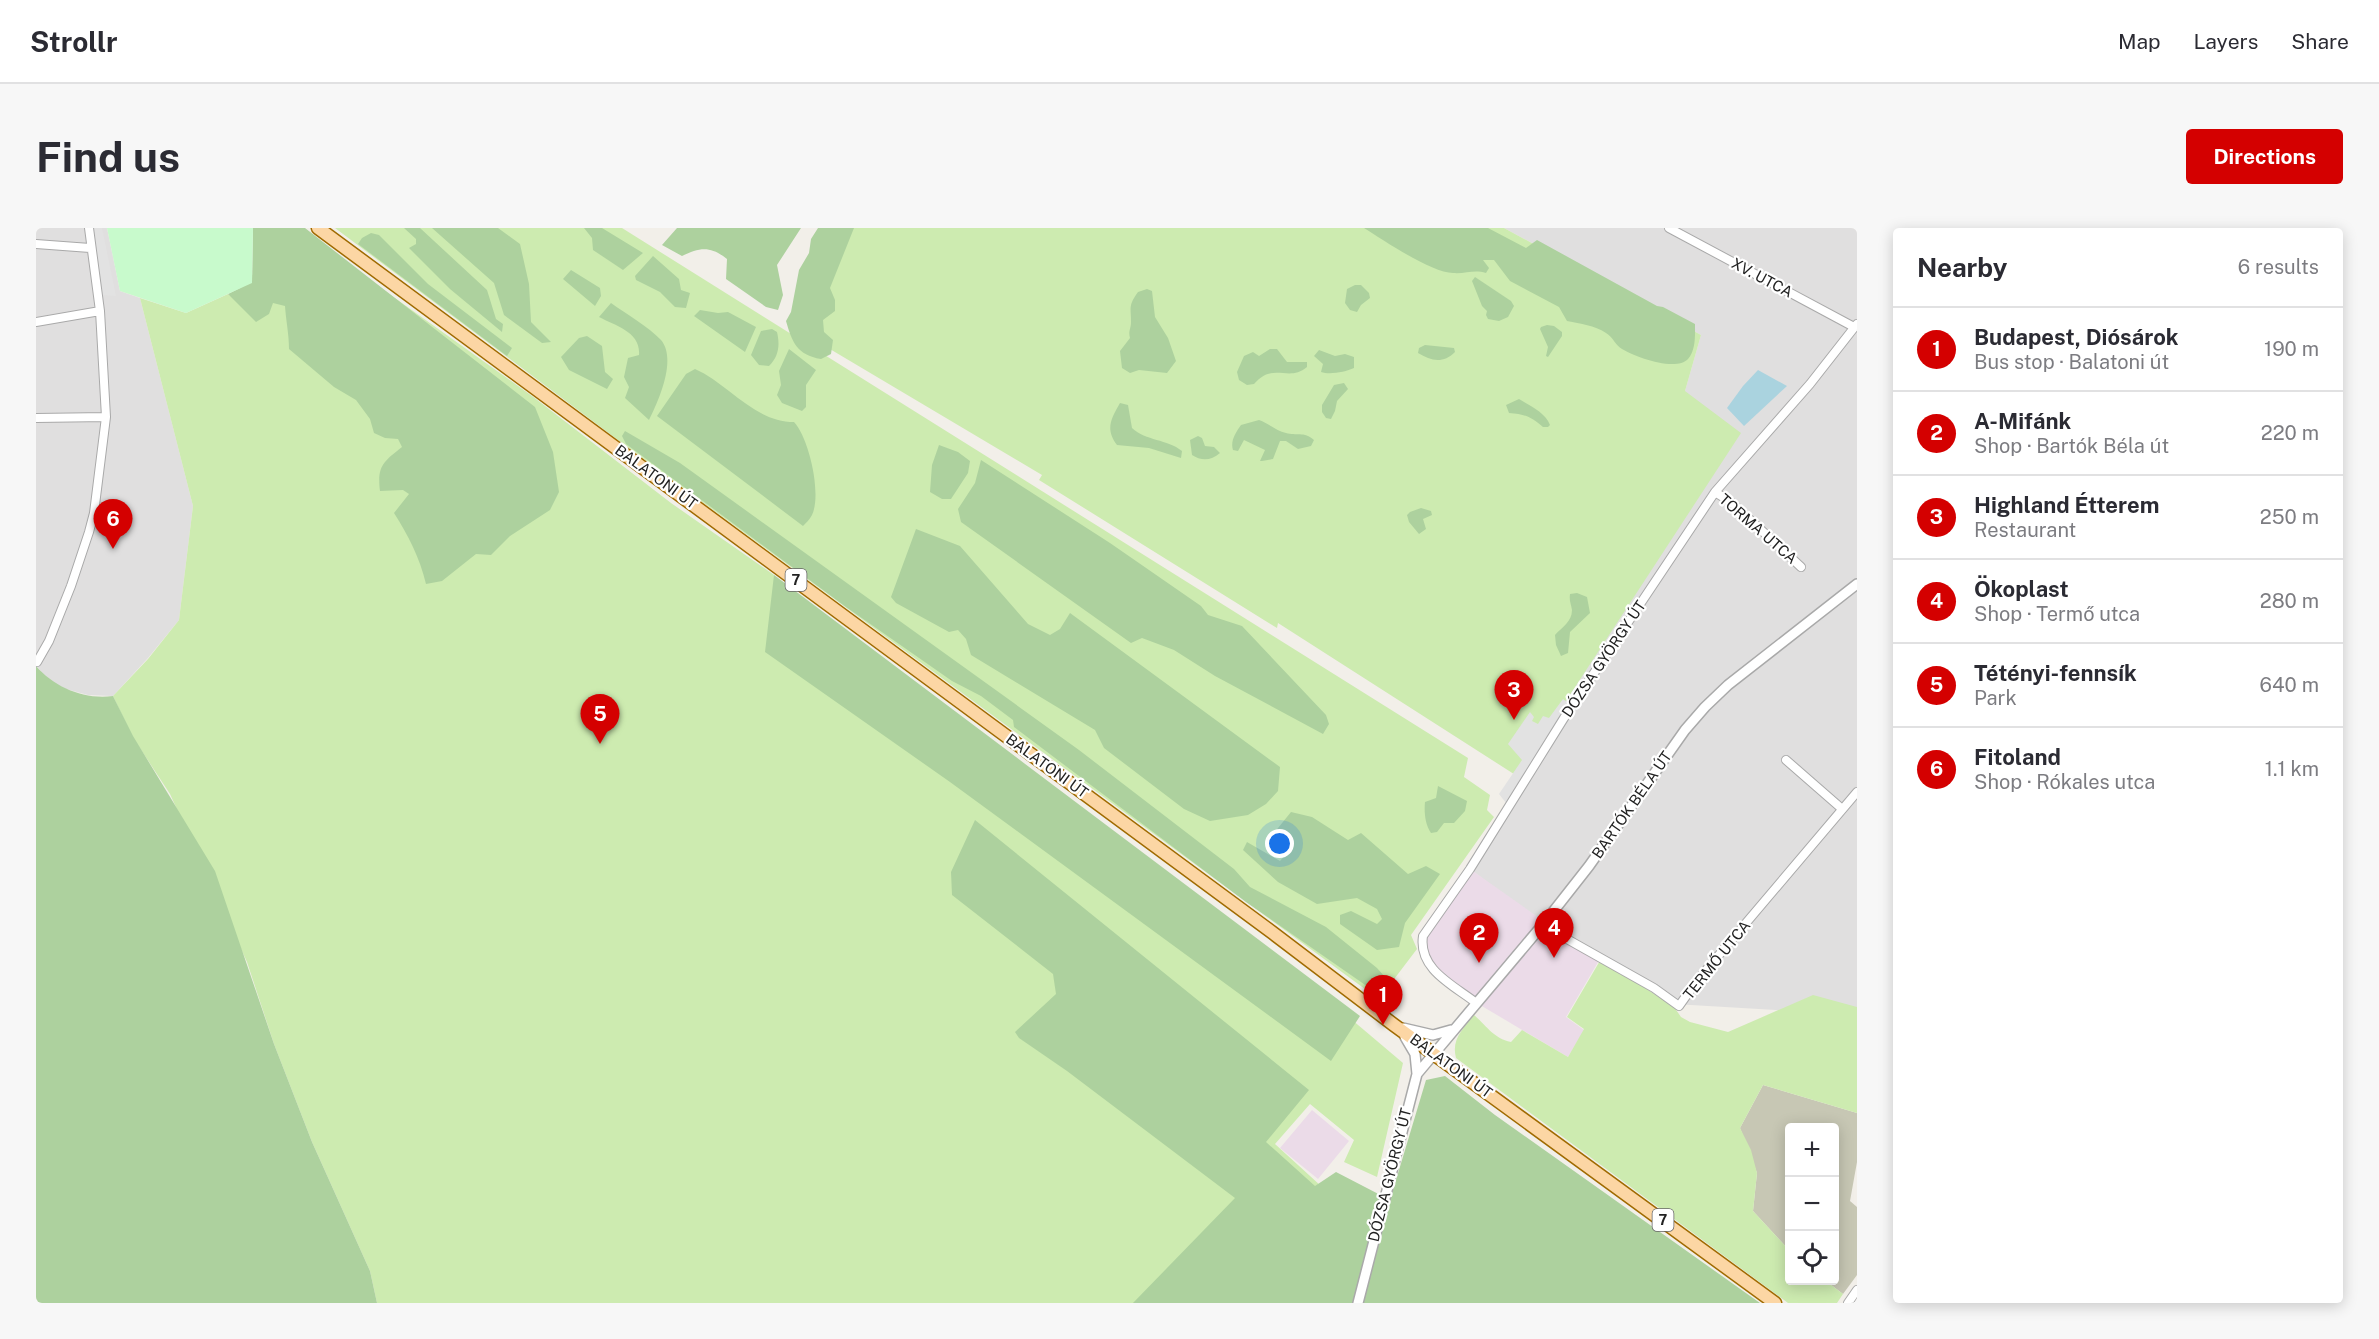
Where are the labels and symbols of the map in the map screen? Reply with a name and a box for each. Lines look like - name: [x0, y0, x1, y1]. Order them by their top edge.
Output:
- street label: XV. UTCA: [1729, 254, 1796, 301]
- street label: BALATONI ÚT: [612, 440, 701, 512]
- street label: TORMA UTCA: [1716, 490, 1801, 567]
- pin: 6: [94, 500, 133, 549]
- road number: 7: [786, 569, 807, 591]
- street label: DÓZSA GYÖRGY ÚT: [1557, 597, 1649, 720]
- pin: 3: [1494, 670, 1534, 720]
- pin: 5: [580, 694, 620, 744]
- street label: BALATONI ÚT: [1003, 729, 1092, 801]
- street label: BARTÓK BÉLA ÚT: [1588, 747, 1675, 861]
- your location: [1265, 829, 1294, 858]
- pin: 4: [1534, 908, 1574, 958]
- pin: 2: [1460, 914, 1498, 963]
- street label: TERMŐ UTCA: [1679, 916, 1754, 1003]
- pin: 1: [1364, 976, 1402, 1025]
- street label: BALATONI ÚT: [1407, 1029, 1496, 1101]
- street label: DÓZSA GYÖRGY ÚT: [1364, 1106, 1414, 1243]
- road number: 7: [1652, 1209, 1674, 1231]

